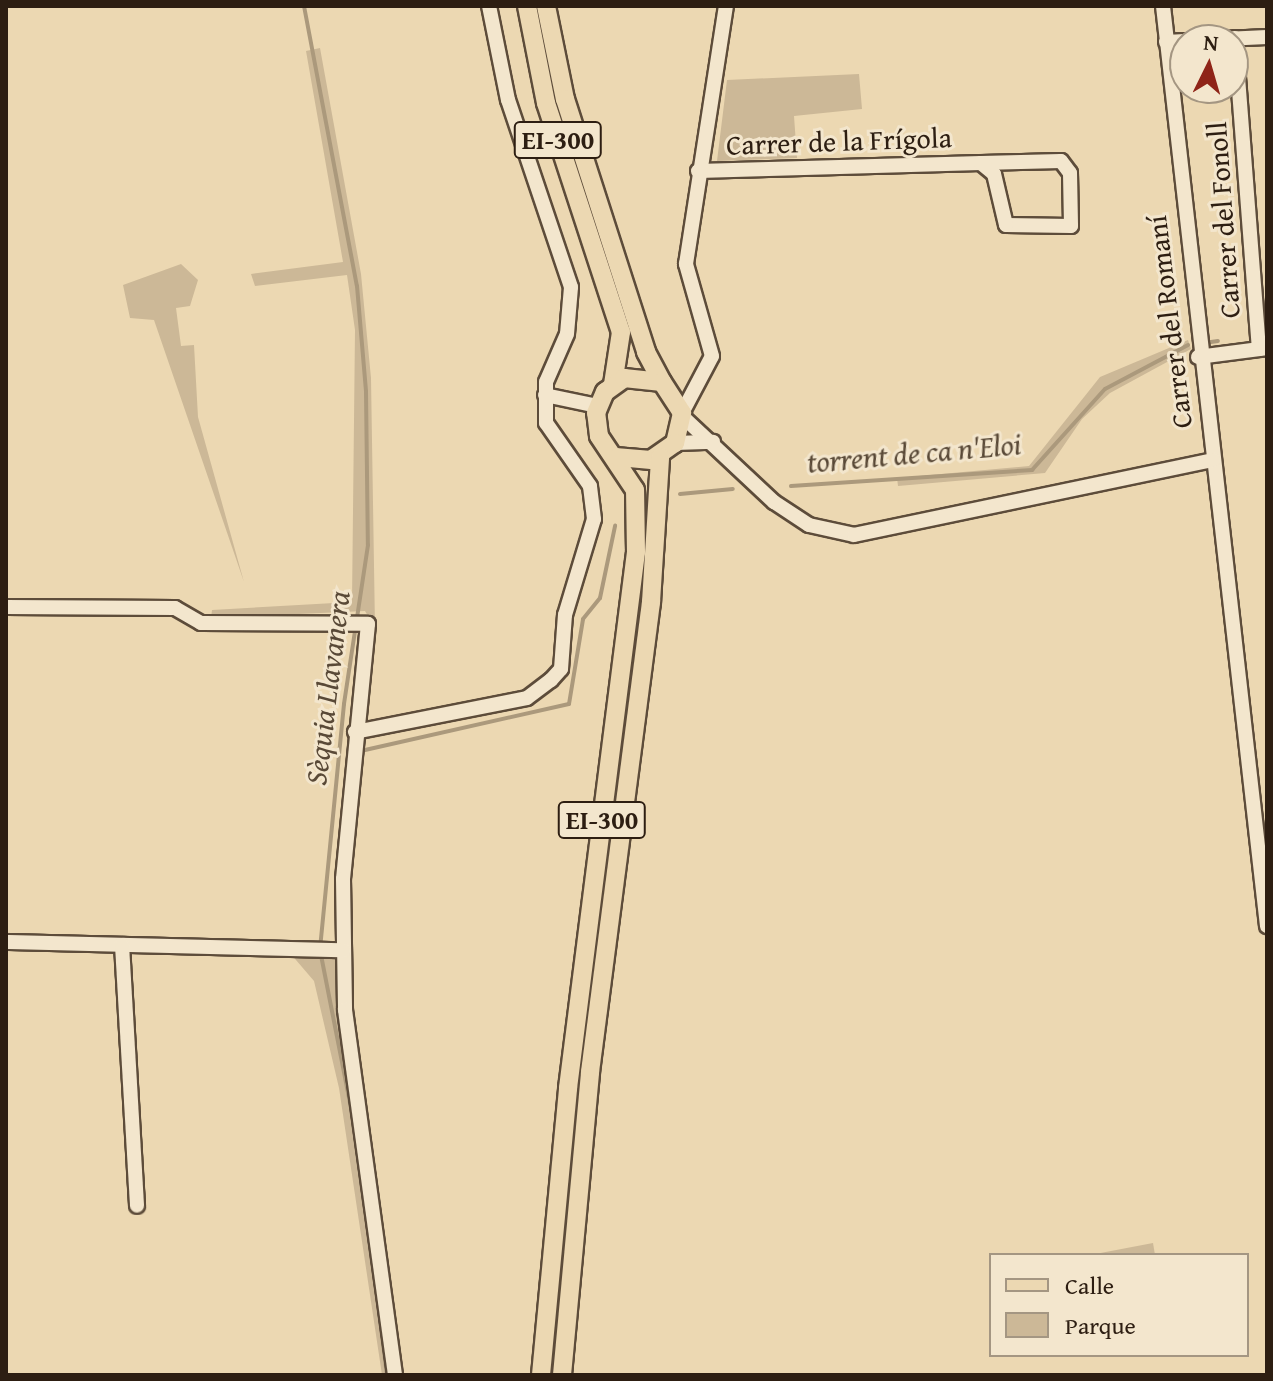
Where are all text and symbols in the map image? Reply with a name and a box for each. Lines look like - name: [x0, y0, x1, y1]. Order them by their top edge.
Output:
- north arrow: [1169, 24, 1249, 104]
- text: N: [1202, 26, 1220, 59]
- road number: EI-300: [512, 118, 604, 162]
- street label: Carrer de la Frígola: [726, 120, 952, 162]
- street label: Carrer del Fonoll: [1199, 121, 1247, 319]
- street label: Carrer del Romaní: [1139, 214, 1199, 430]
- water label: torrent de ca n'Eloi: [805, 426, 1023, 480]
- water label: Sèquia Llavanera: [297, 589, 357, 787]
- road number: EI-300: [556, 798, 648, 842]
- legend: [989, 1253, 1249, 1357]
- text: Calle: [1065, 1268, 1114, 1303]
- text: Parque: [1065, 1308, 1136, 1343]

